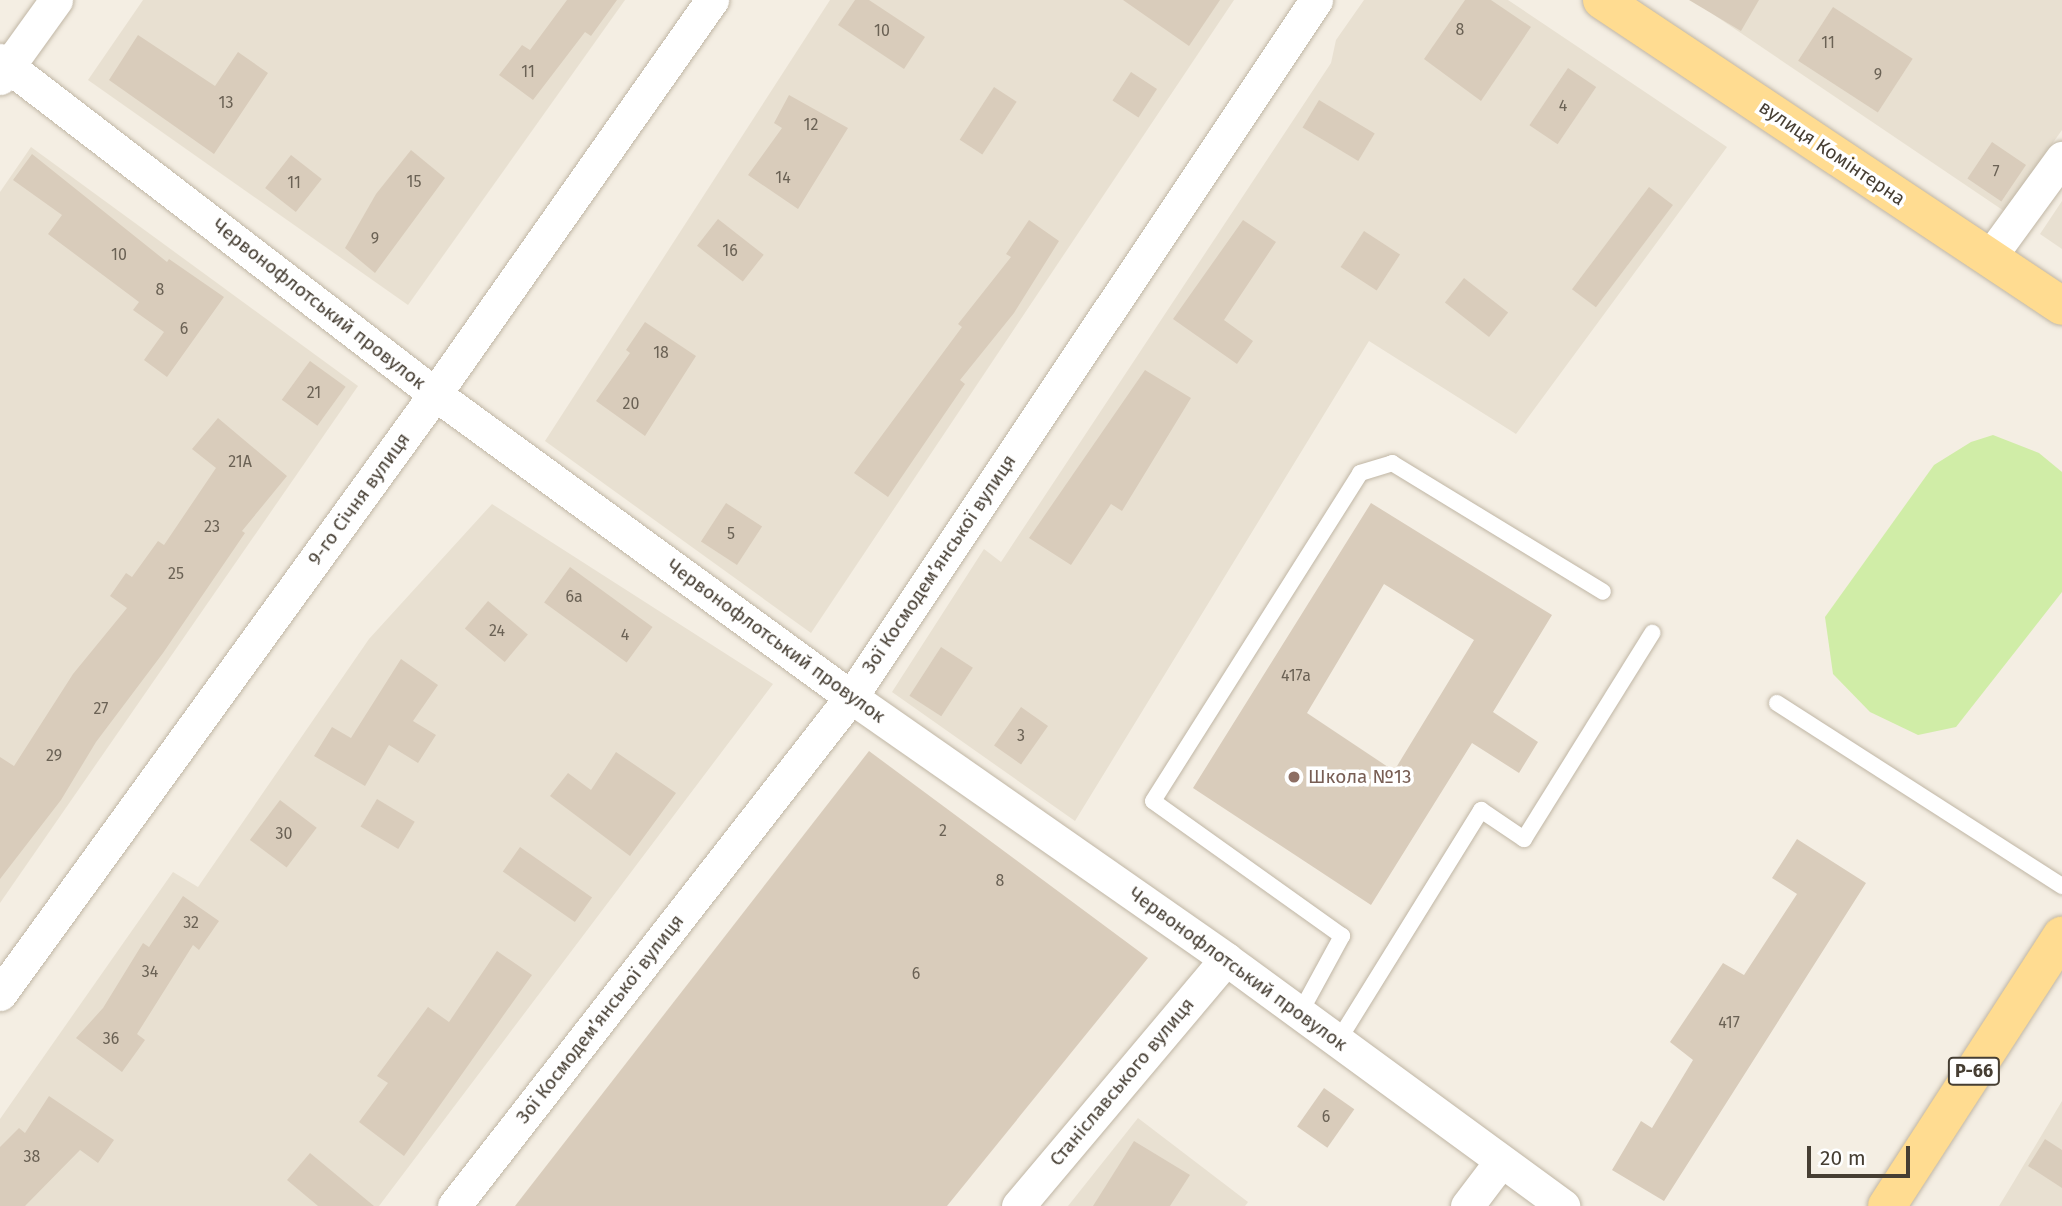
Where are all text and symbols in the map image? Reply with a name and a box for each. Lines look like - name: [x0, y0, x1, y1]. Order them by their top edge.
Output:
- house number: 8: [1456, 20, 1464, 40]
- house number: 10: [874, 21, 890, 41]
- house number: 11: [1821, 33, 1835, 53]
- house number: 11: [521, 62, 535, 82]
- house number: 9: [1874, 65, 1882, 85]
- house number: 13: [219, 93, 233, 113]
- house number: 4: [1559, 96, 1567, 116]
- street label: вулиця Комінтерна: [1755, 96, 1909, 210]
- house number: 12: [804, 115, 818, 135]
- house number: 7: [1992, 162, 2000, 182]
- house number: 14: [775, 168, 791, 188]
- house number: 15: [407, 172, 421, 192]
- house number: 11: [287, 173, 301, 193]
- street label: Червонофлотський провулок: [208, 214, 430, 394]
- house number: 9: [371, 229, 379, 249]
- house number: 16: [722, 241, 738, 261]
- house number: 10: [111, 245, 127, 265]
- house number: 8: [156, 280, 164, 300]
- house number: 6: [180, 319, 188, 339]
- house number: 18: [653, 343, 669, 363]
- house number: 21: [307, 383, 321, 403]
- house number: 20: [623, 394, 639, 414]
- street label: 9-го Січня вулиця: [303, 428, 415, 570]
- street label: Зої Космодем’янської вулиця: [857, 450, 1021, 678]
- house number: 21А: [228, 452, 252, 472]
- house number: 23: [204, 517, 220, 537]
- house number: 5: [727, 524, 735, 544]
- street label: Червонофлотський провулок: [663, 554, 889, 728]
- house number: 25: [168, 564, 184, 584]
- house number: 6а: [565, 587, 583, 607]
- house number: 24: [489, 621, 505, 641]
- house number: 4: [621, 625, 629, 645]
- house number: 417а: [1281, 666, 1311, 686]
- house number: 27: [94, 699, 108, 719]
- house number: 3: [1017, 726, 1025, 746]
- house number: 29: [46, 746, 62, 766]
- place label: Школа №13: [1308, 766, 1412, 788]
- marker: Школа №13: [1286, 769, 1302, 785]
- house number: 2: [939, 821, 947, 841]
- house number: 30: [276, 824, 292, 844]
- house number: 8: [996, 871, 1004, 891]
- street label: Червонофлотський провулок: [1125, 882, 1351, 1056]
- street label: Зої Космодем’янської вулиця: [511, 910, 689, 1128]
- house number: 32: [183, 913, 199, 933]
- house number: 34: [142, 962, 158, 982]
- house number: 6: [912, 964, 920, 984]
- street label: Станіславського вулиця: [1045, 993, 1199, 1171]
- house number: 417: [1718, 1013, 1740, 1033]
- house number: 36: [103, 1029, 119, 1049]
- road number: Р-66: [1948, 1056, 2000, 1086]
- house number: 6: [1322, 1107, 1330, 1127]
- scale bar: [1810, 1132, 1913, 1176]
- text: 20 m: [1820, 1145, 1866, 1171]
- house number: 38: [24, 1147, 40, 1167]

